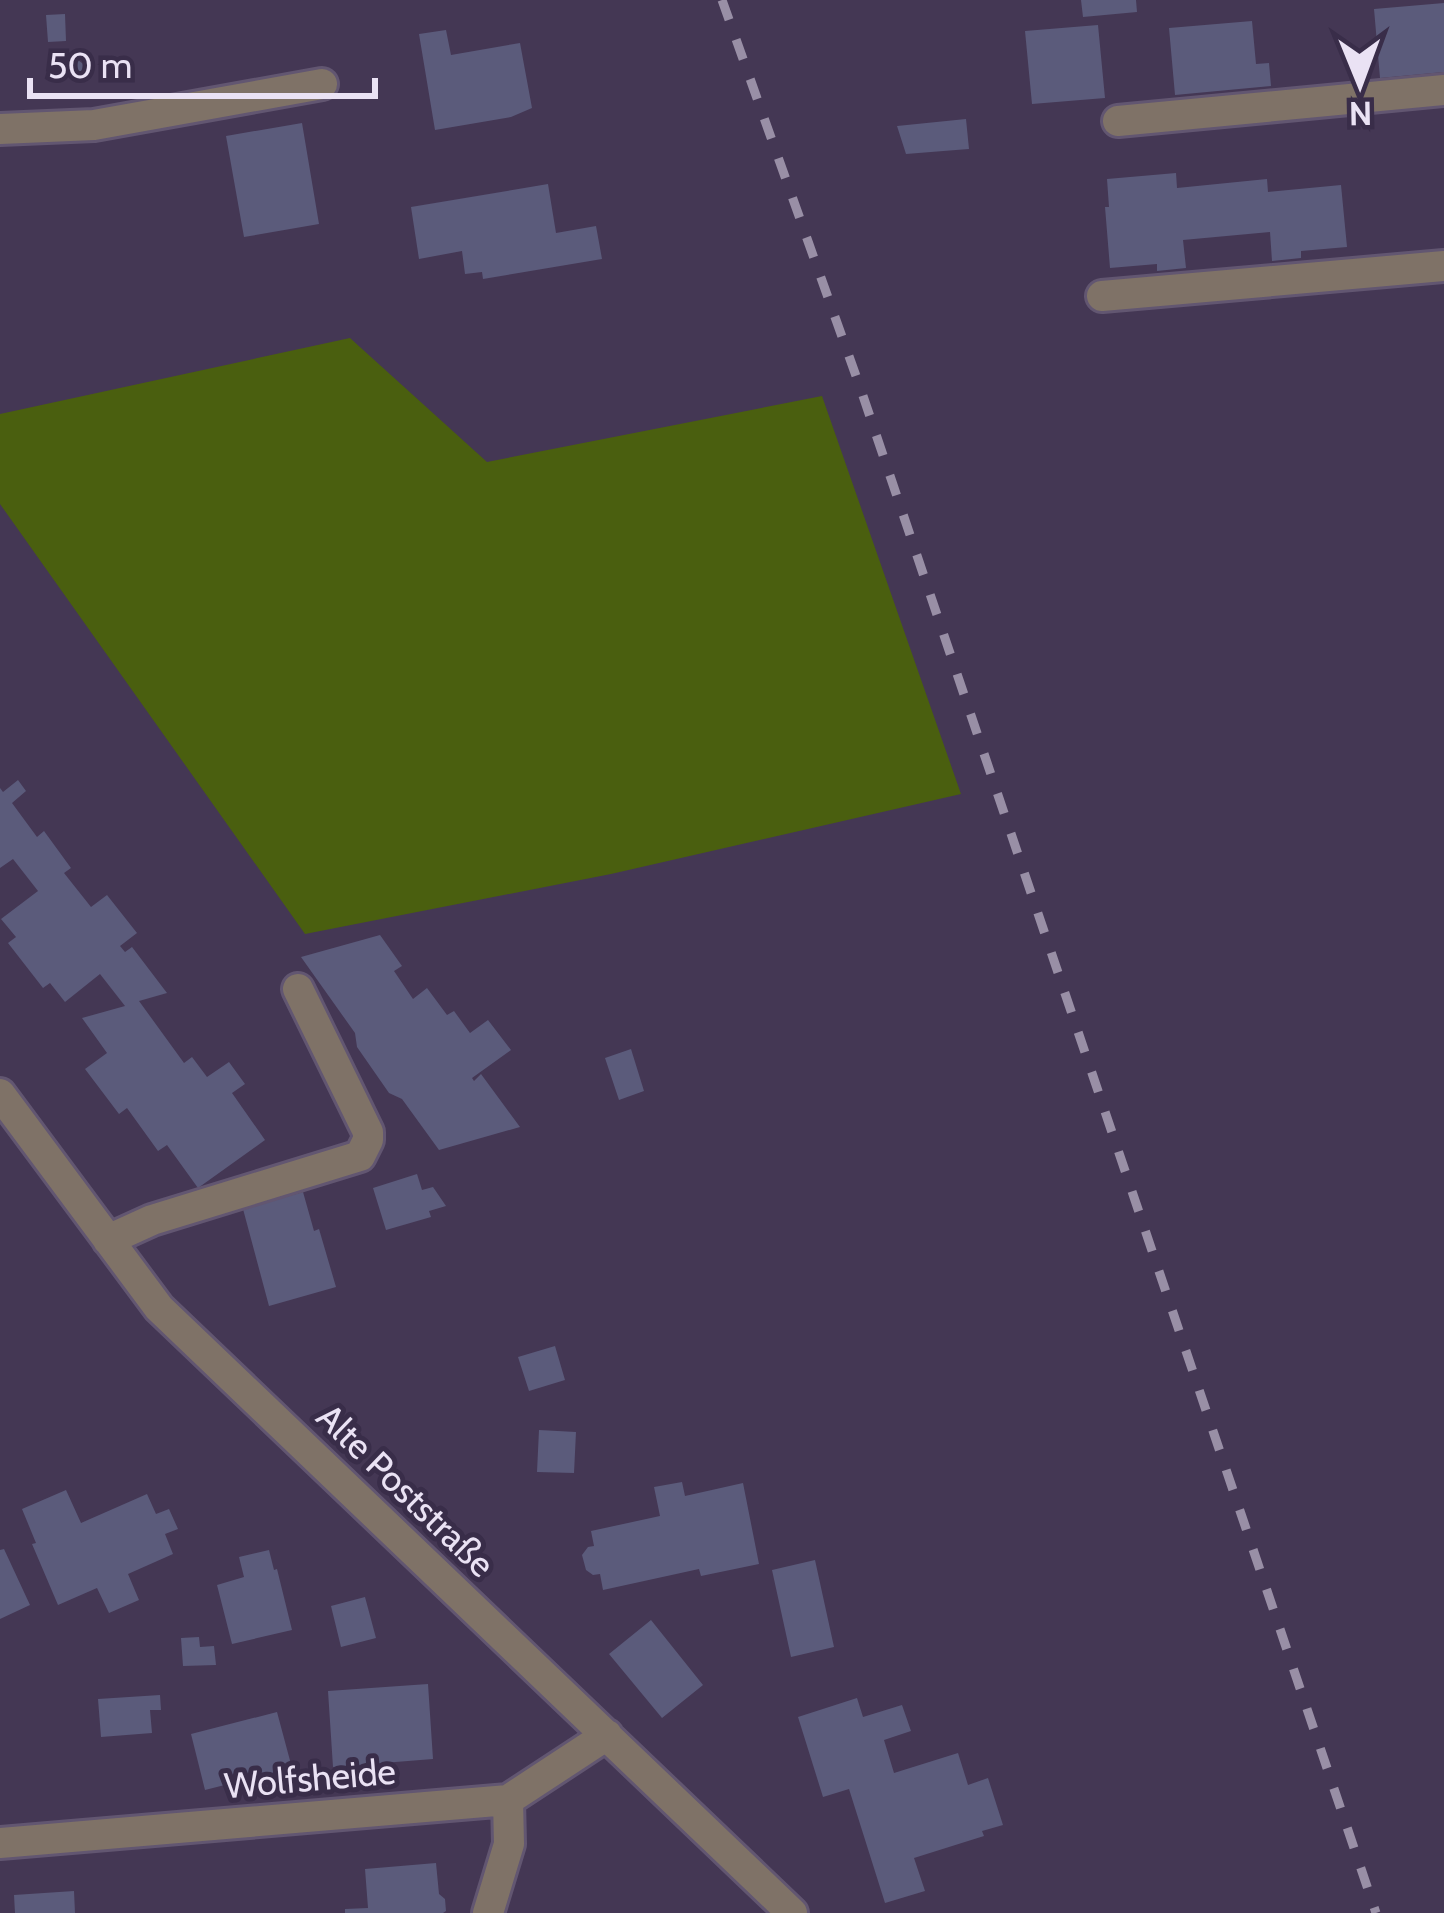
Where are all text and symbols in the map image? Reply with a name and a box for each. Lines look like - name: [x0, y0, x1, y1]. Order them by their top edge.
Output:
- scale bar: [30, 24, 375, 98]
- north arrow: [1300, 24, 1420, 144]
- text: 50 m: [48, 43, 132, 87]
- text: N: [1349, 94, 1373, 134]
- street label: Alte Poststraße: [308, 1394, 504, 1586]
- street label: Wolfsheide: [223, 1749, 397, 1807]

